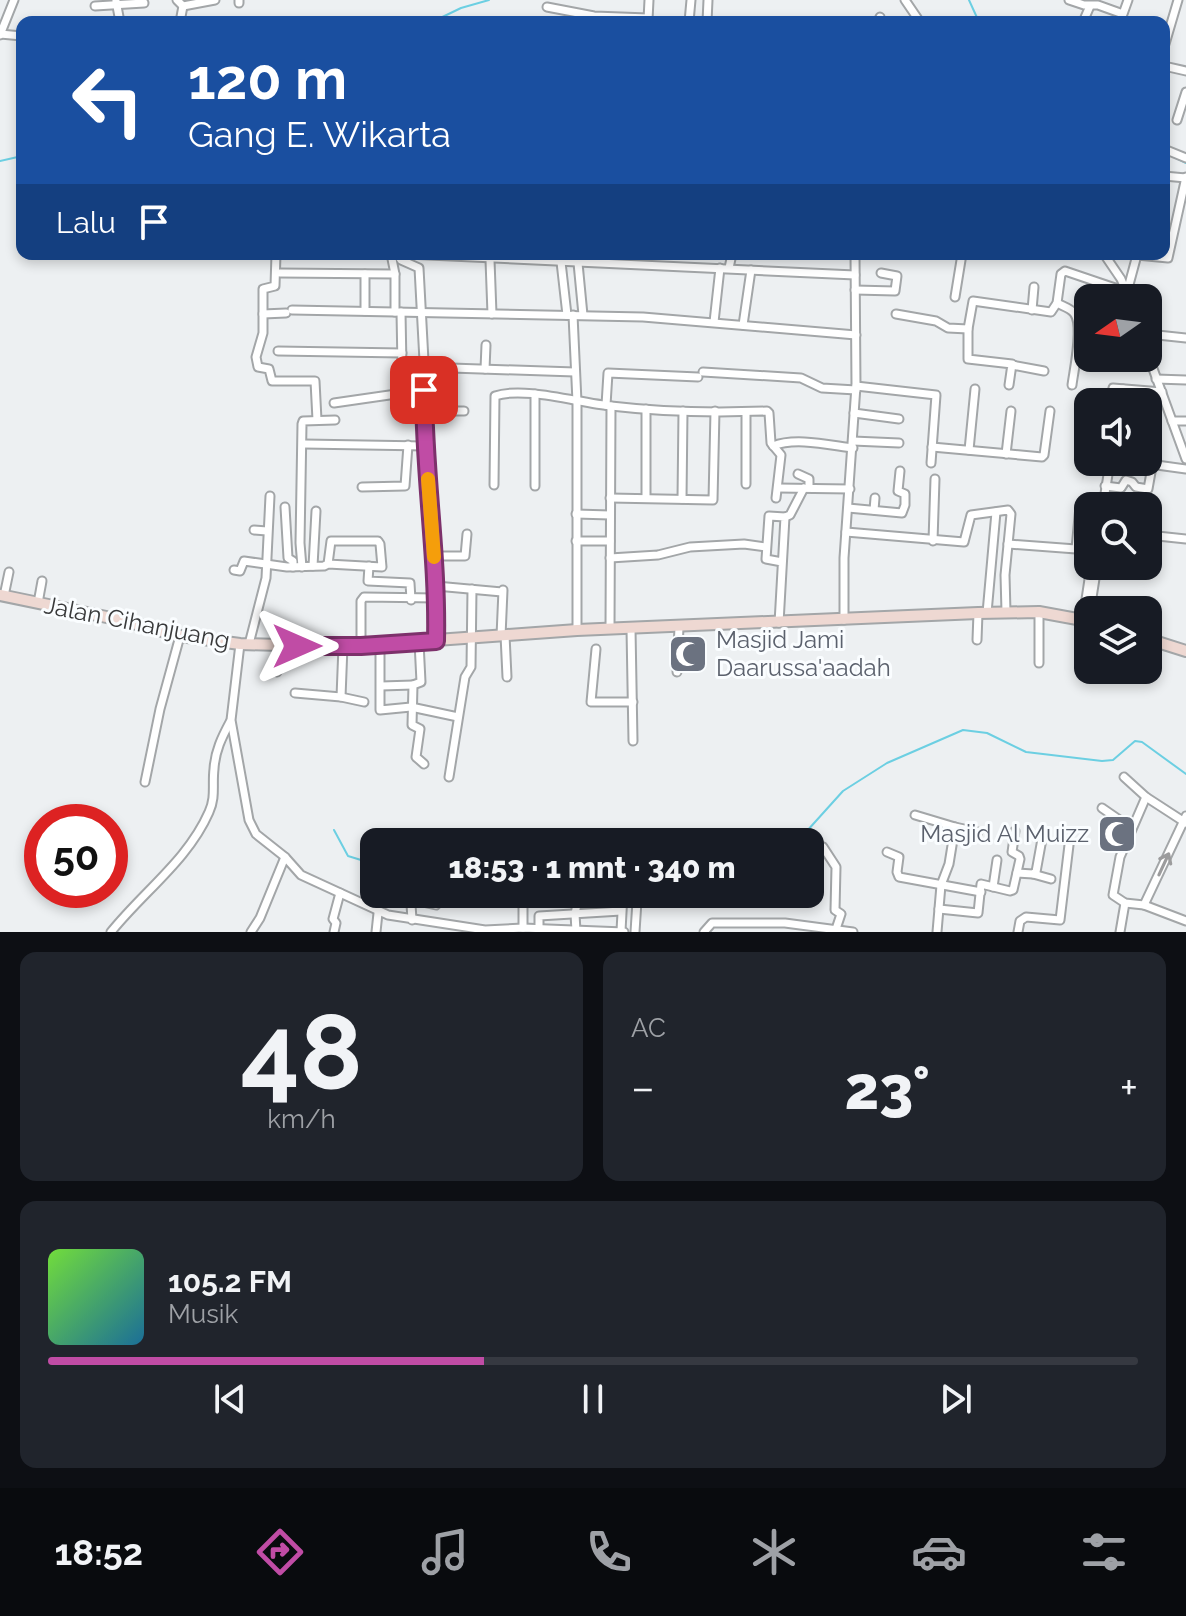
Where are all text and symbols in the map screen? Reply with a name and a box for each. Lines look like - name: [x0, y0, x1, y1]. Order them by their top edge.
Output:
- text: 120 m: [188, 46, 347, 112]
- icon: left: [56, 48, 160, 152]
- text: Gang E. Wikarta: [188, 113, 451, 155]
- icon: arrive: [132, 200, 176, 244]
- text: Lalu: [56, 205, 116, 240]
- north arrow: [1074, 284, 1162, 372]
- map controls: [1074, 284, 1162, 684]
- pin: [390, 356, 458, 424]
- icon: arrive: [402, 368, 446, 412]
- button: sound: [1074, 388, 1162, 476]
- button: search: [1074, 492, 1162, 580]
- street label: Jalan Cihanjuang: [42, 590, 232, 655]
- button: layers: [1074, 596, 1162, 684]
- position arrow: [255, 604, 339, 688]
- place label: Masjid Jami Daarussa'aadah: [716, 625, 891, 682]
- mosque icon: Masjid Jami Daarussa'aadah: [667, 633, 709, 675]
- speed limit sign: 50: [24, 804, 128, 908]
- mosque icon: Masjid Al Muizz: [1096, 813, 1138, 855]
- place label: Masjid Al Muizz: [920, 819, 1089, 848]
- text: 18:53 · 1 mnt · 340 m: [449, 850, 735, 885]
- one-way arrow: [1157, 852, 1172, 876]
- text: 48: [240, 991, 363, 1113]
- text: AC: [631, 1013, 666, 1043]
- text: 23°: [844, 1053, 930, 1123]
- text: −: [631, 1062, 655, 1113]
- text: +: [1120, 1062, 1138, 1113]
- text: km/h: [267, 1104, 336, 1134]
- text: 105.2 FM: [168, 1264, 292, 1299]
- text: Musik: [168, 1299, 238, 1329]
- icon: previous: [208, 1377, 252, 1421]
- icon: pause: [571, 1377, 615, 1421]
- icon: next: [934, 1377, 978, 1421]
- icon: directions: [252, 1524, 308, 1580]
- icon: music: [417, 1524, 473, 1580]
- icon: phone: [581, 1524, 637, 1580]
- icon: climate: [746, 1524, 802, 1580]
- icon: car: [911, 1524, 967, 1580]
- icon: filters: [1076, 1524, 1132, 1580]
- text: 18:52: [54, 1531, 143, 1573]

